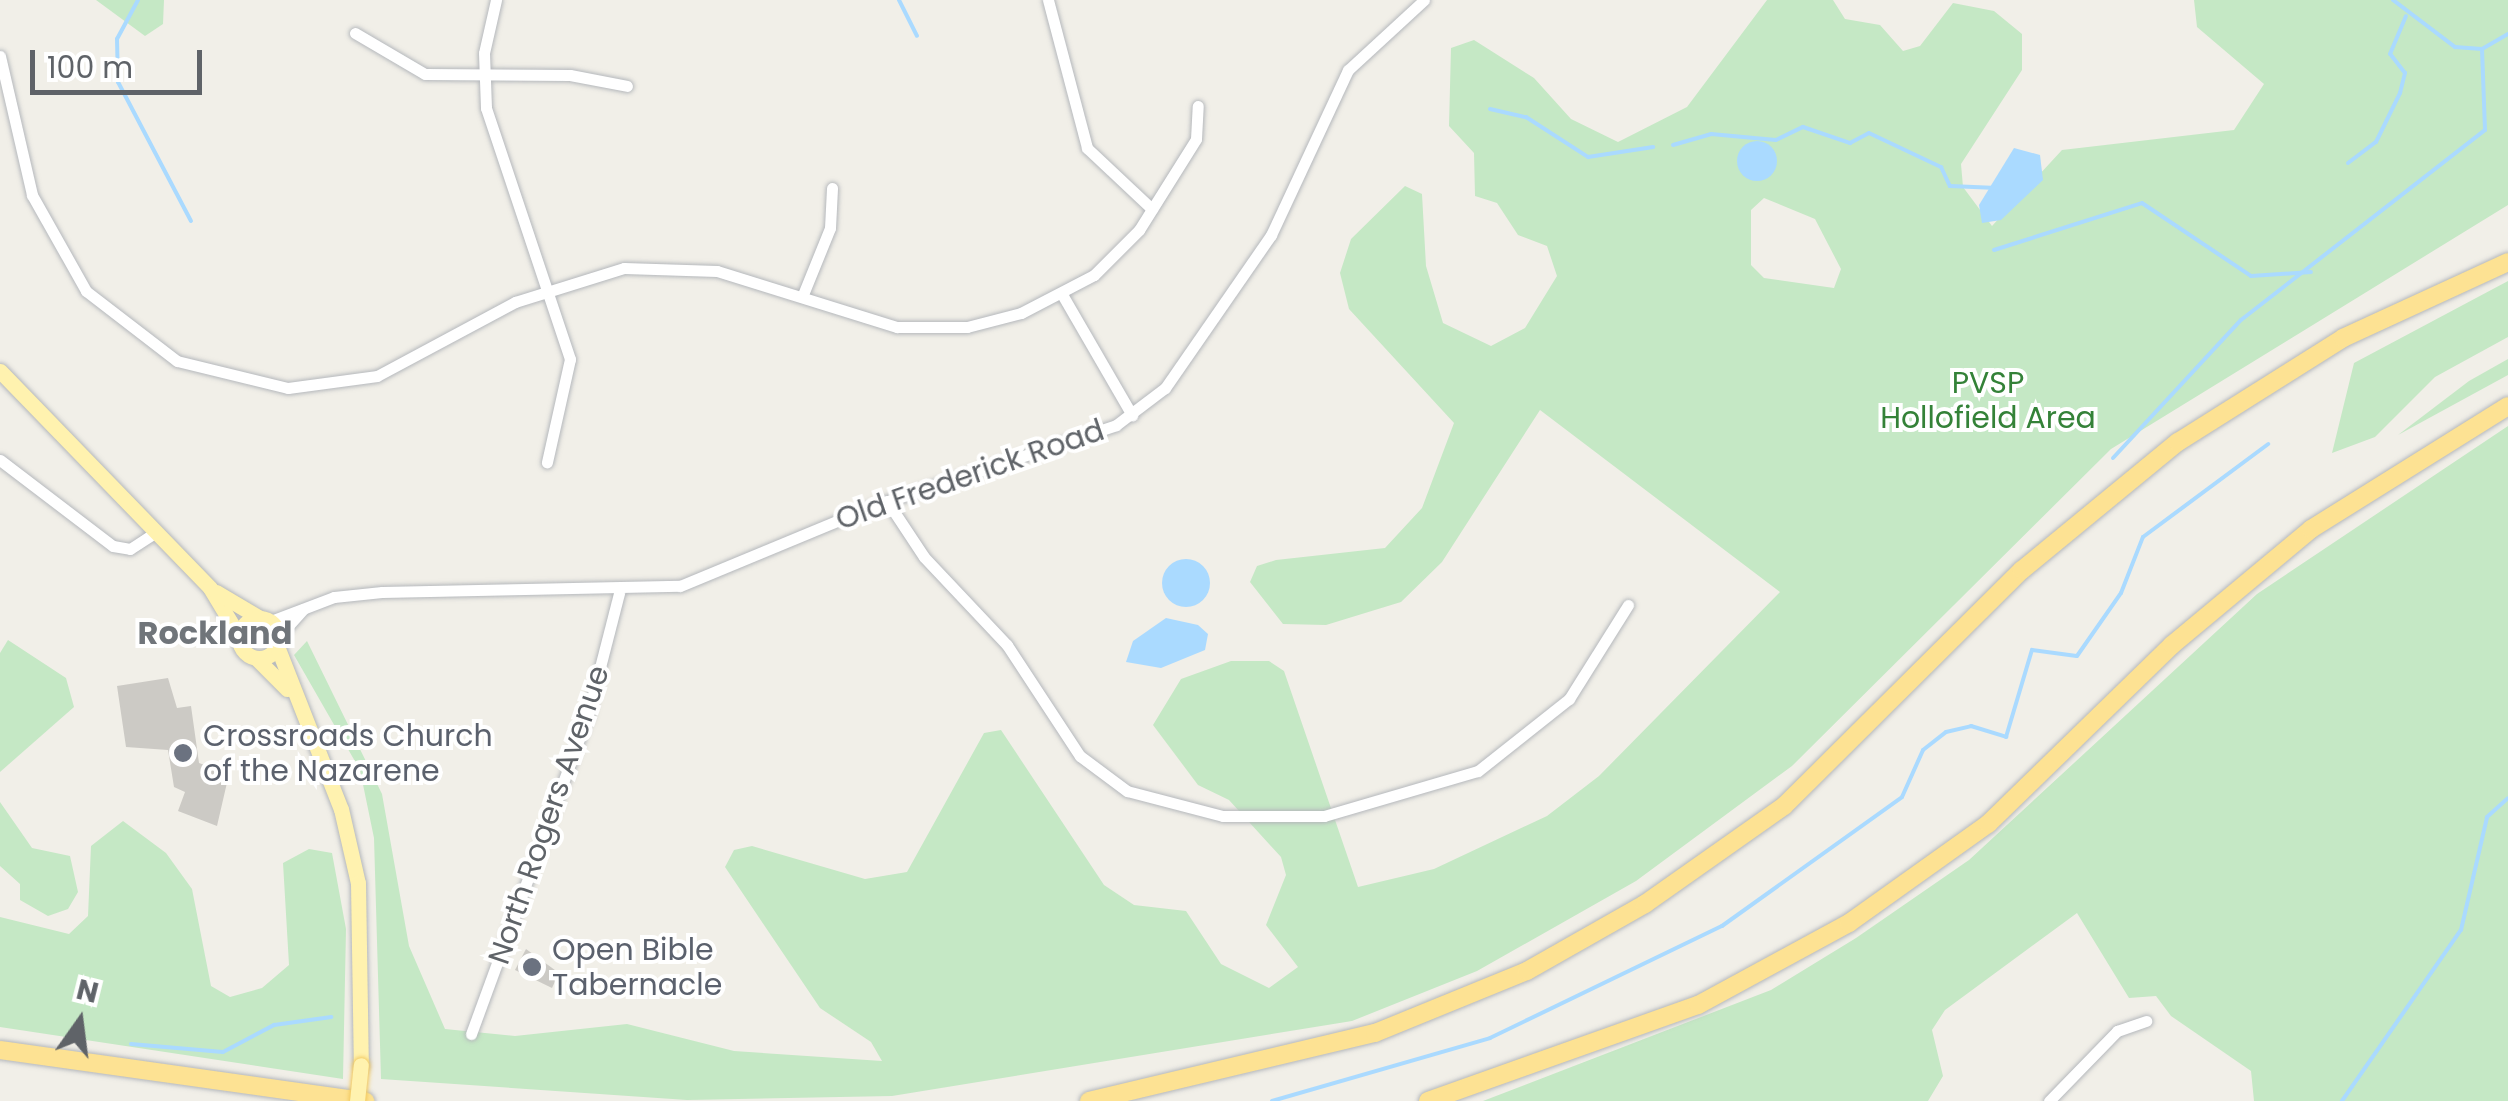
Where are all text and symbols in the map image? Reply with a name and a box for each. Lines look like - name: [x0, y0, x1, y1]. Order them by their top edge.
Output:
- scale bar: [35, 30, 208, 92]
- text: 100 m: [47, 46, 133, 89]
- park label: PVSP Hollofield Area: [1880, 365, 2096, 436]
- street label: Old Frederick Road: [831, 412, 1109, 538]
- district label: Rockland: [138, 614, 292, 652]
- street label: North Rogers Avenue: [481, 661, 617, 969]
- place label: Crossroads Church of the Nazarene: [203, 718, 493, 788]
- marker: Crossroads Church of the Nazarene: [172, 742, 194, 764]
- place label: Open Bible Tabernacle: [552, 932, 722, 1002]
- marker: Open Bible Tabernacle: [521, 956, 543, 978]
- text: N: [72, 970, 102, 1013]
- north arrow: [30, 971, 130, 1071]

